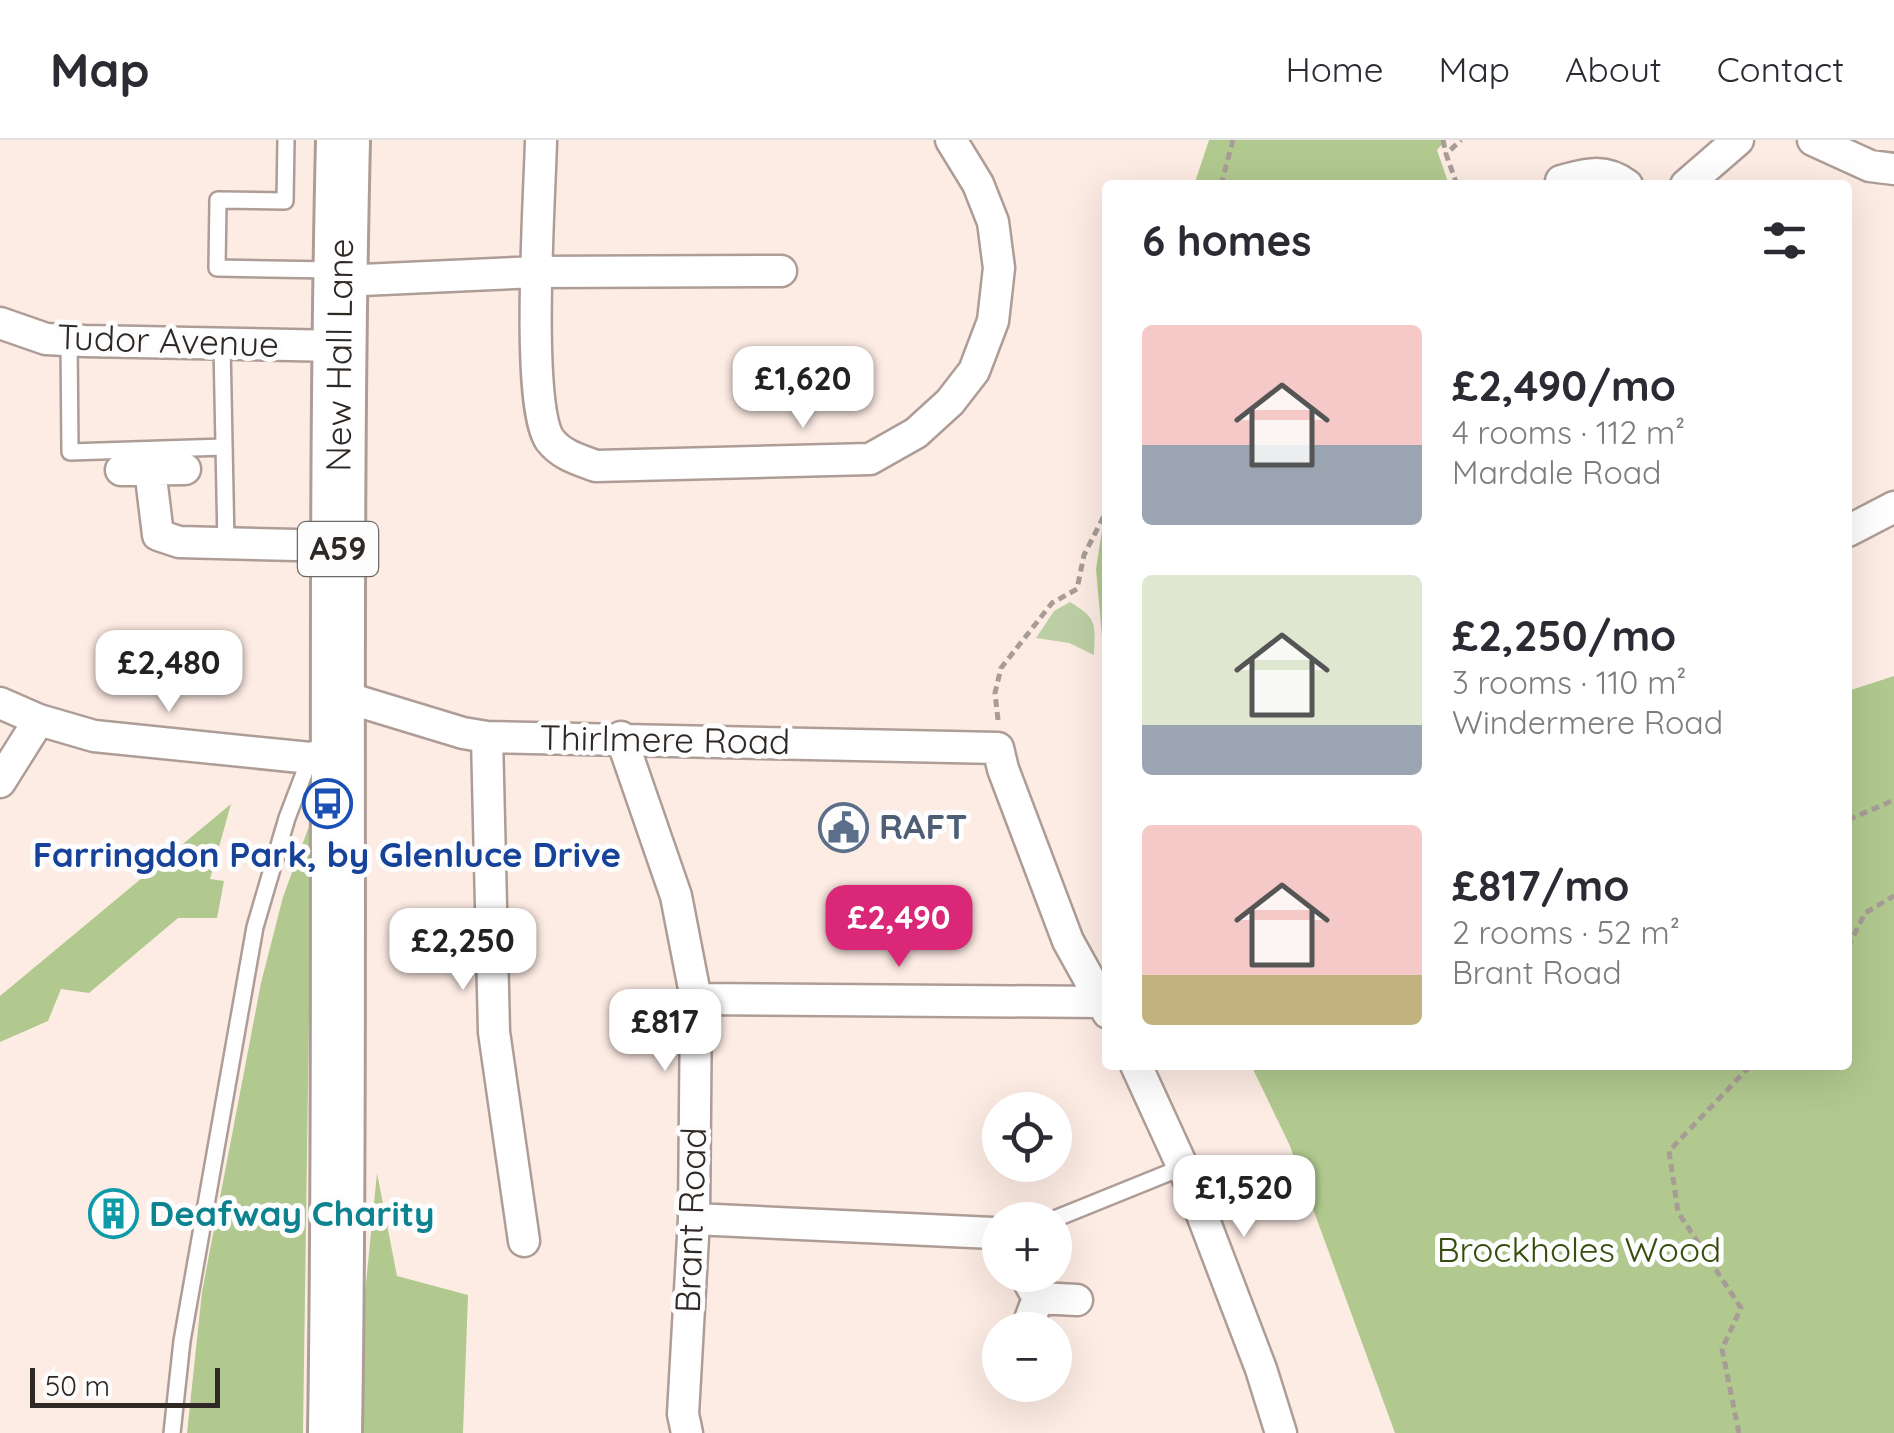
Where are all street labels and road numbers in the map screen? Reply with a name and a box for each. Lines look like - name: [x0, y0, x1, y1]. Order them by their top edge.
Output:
- street label: New Hall Lane: [315, 238, 362, 472]
- street label: Tudor Avenue: [56, 314, 280, 366]
- road number: A59: [298, 522, 378, 576]
- street label: Thirlmere Road: [539, 715, 791, 763]
- street label: Brant Road: [665, 1126, 715, 1313]

